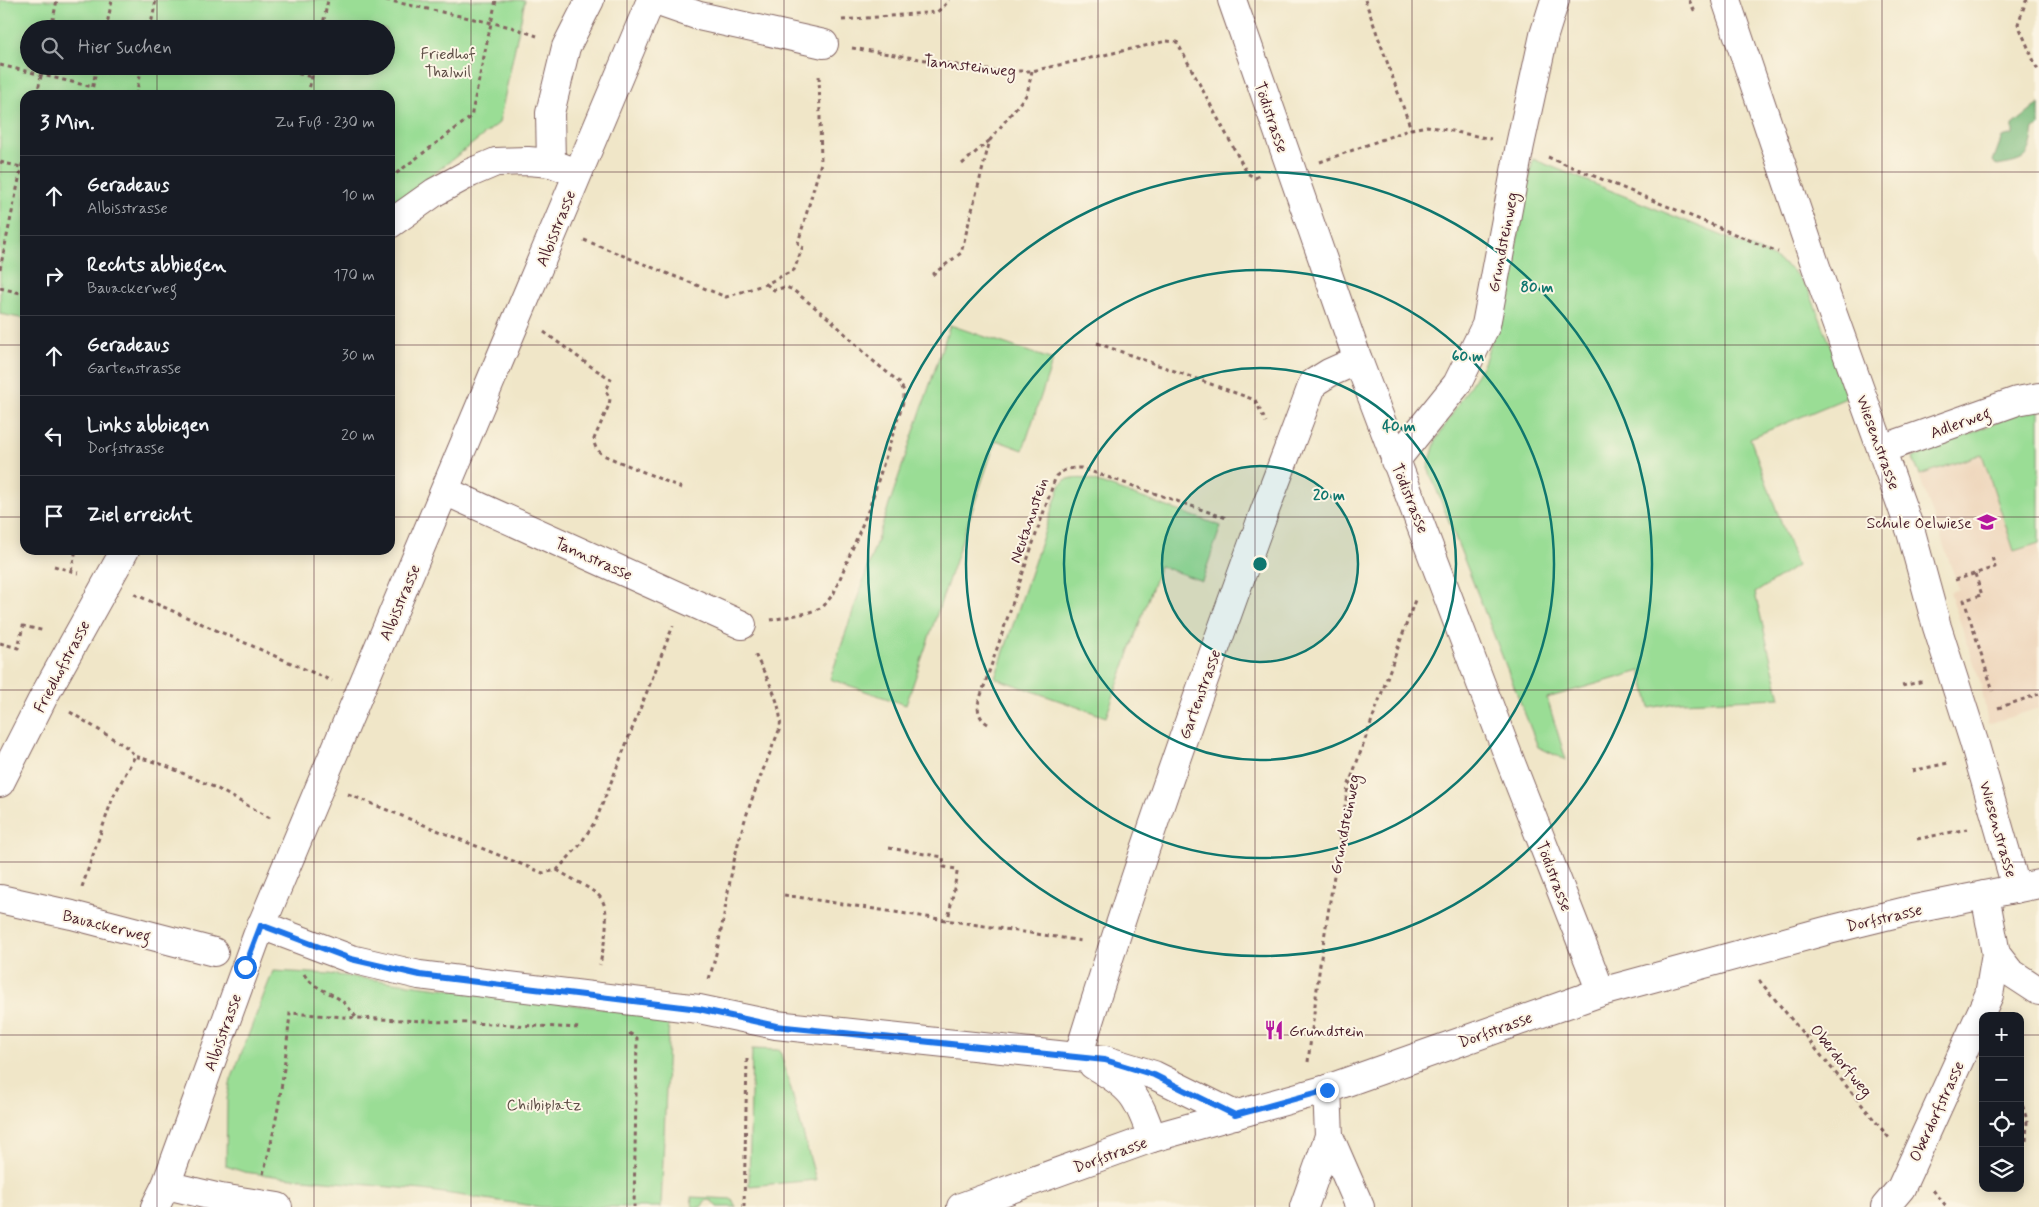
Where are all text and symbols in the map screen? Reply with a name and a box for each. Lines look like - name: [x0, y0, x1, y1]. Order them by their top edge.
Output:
- search box: [20, 20, 395, 75]
- icon: search: [38, 34, 66, 62]
- text: Hier suchen: [78, 35, 172, 60]
- park label: Friedhof Thalwil: [420, 44, 476, 83]
- street label: Tannsteinweg: [922, 50, 1017, 84]
- street label: Tödistrasse: [1249, 79, 1293, 156]
- text: 3 Min.: [40, 109, 95, 137]
- text: Zu Fuß · 230 m: [274, 112, 375, 133]
- text: Geradeaus: [87, 173, 169, 198]
- icon: ahead: [40, 182, 68, 210]
- text: 10 m: [342, 185, 375, 206]
- street label: Albisstrasse: [532, 187, 581, 270]
- street label: Grundsteinweg: [1483, 191, 1524, 294]
- text: Albisstrasse: [87, 198, 168, 219]
- text: Rechts abbiegen: [87, 253, 226, 278]
- icon: right: [40, 262, 68, 290]
- text: 170 m: [333, 265, 375, 286]
- text: Bauackerweg: [87, 278, 177, 299]
- text: 80 m: [1520, 278, 1554, 298]
- text: Geradeaus: [87, 333, 169, 358]
- icon: ahead: [40, 342, 68, 370]
- text: 30 m: [342, 345, 375, 366]
- text: 60 m: [1452, 347, 1484, 367]
- text: Gartenstrasse: [87, 358, 181, 379]
- street label: Wiesenstrasse: [1851, 392, 1904, 493]
- street label: Adlerweg: [1927, 403, 1994, 445]
- text: Links abbiegen: [87, 413, 209, 438]
- text: 40 m: [1382, 417, 1416, 437]
- icon: left: [40, 422, 68, 450]
- text: 20 m: [341, 425, 375, 446]
- text: Dorfstrasse: [87, 438, 164, 459]
- street label: Tödistrasse: [1386, 460, 1433, 537]
- street label: Neutannstein: [1005, 475, 1054, 566]
- text: 20 m: [1313, 486, 1345, 506]
- icon: arrive: [40, 502, 68, 530]
- text: Ziel erreicht: [87, 503, 192, 528]
- school or university icon: Schule Oelwiese: [1976, 511, 1998, 533]
- place label: Schule Oelwiese: [1866, 513, 1972, 534]
- street label: Tannstrasse: [551, 533, 636, 586]
- centre of rings: [1251, 555, 1269, 573]
- street label: Albisstrasse: [375, 561, 426, 644]
- street label: Friedhofstrasse: [29, 617, 96, 717]
- street label: Gartenstrasse: [1174, 647, 1226, 742]
- street label: Grundsteinweg: [1325, 773, 1366, 876]
- street label: Wiesenstrasse: [1974, 779, 2021, 880]
- street label: Tödistrasse: [1531, 838, 1577, 915]
- street label: Dorfstrasse: [1844, 900, 1924, 937]
- street label: Bauackerweg: [60, 905, 153, 949]
- route start: [234, 956, 257, 979]
- street label: Albisstrasse: [200, 991, 247, 1074]
- street label: Dorfstrasse: [1456, 1007, 1535, 1054]
- map controls: [1979, 1012, 2024, 1192]
- button: +: [1979, 1012, 2024, 1057]
- restaurant icon: Grundstein: [1263, 1019, 1285, 1041]
- street label: Oberdorfweg: [1804, 1020, 1877, 1102]
- place label: Grundstein: [1289, 1021, 1364, 1042]
- button: −: [1979, 1057, 2024, 1102]
- street label: Oberdorfstrasse: [1905, 1058, 1970, 1165]
- route end: [1316, 1079, 1339, 1102]
- park label: Chilbiplatz: [506, 1095, 582, 1116]
- button: locate: [1979, 1102, 2024, 1147]
- street label: Dorfstrasse: [1071, 1132, 1150, 1179]
- button: layers: [1979, 1147, 2024, 1192]

